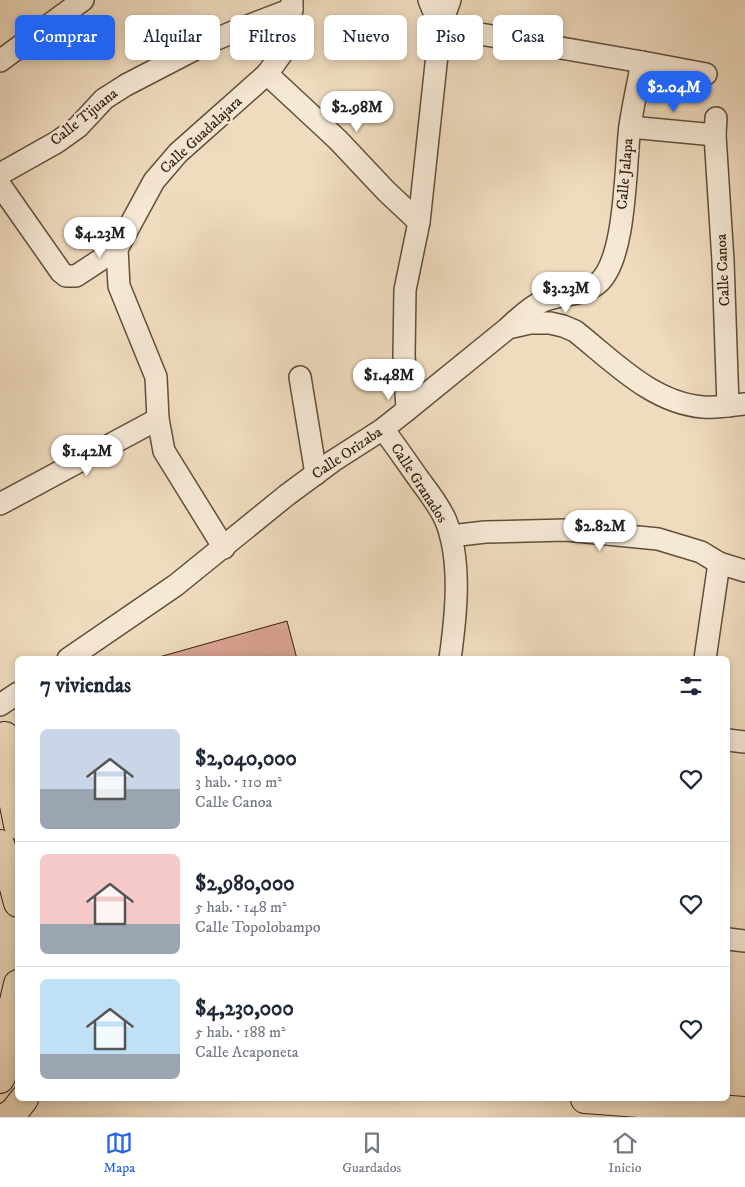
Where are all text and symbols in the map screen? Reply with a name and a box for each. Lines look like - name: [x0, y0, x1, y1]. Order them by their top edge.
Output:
- chip: Comprar: [15, 15, 115, 60]
- chip: Alquilar: [125, 15, 220, 60]
- chip: Filtros: [230, 15, 314, 60]
- chip: Nuevo: [324, 15, 407, 60]
- chip: Piso: [417, 15, 483, 60]
- chip: Casa: [493, 15, 563, 60]
- pin: $2.04M: [633, 70, 715, 113]
- text: $2.04M: [647, 77, 701, 97]
- street label: Calle Tijuana: [46, 84, 122, 150]
- pin: $2.98M: [316, 90, 398, 133]
- street label: Calle Guadalajara: [156, 92, 247, 178]
- text: $2.98M: [331, 97, 383, 117]
- street label: Calle Jalapa: [612, 137, 638, 210]
- pin: $4.23M: [59, 216, 141, 259]
- text: $4.23M: [75, 223, 125, 243]
- street label: Calle Canoa: [712, 233, 734, 307]
- pin: $3.23M: [525, 272, 607, 314]
- text: $3.23M: [543, 278, 589, 298]
- pin: $1.48M: [348, 358, 430, 401]
- text: $1.48M: [364, 365, 414, 385]
- street label: Calle Orizaba: [308, 422, 386, 484]
- pin: $1.42M: [46, 434, 128, 477]
- street label: Calle Granados: [386, 440, 452, 526]
- text: $1.42M: [62, 441, 112, 461]
- pin: $2.82M: [559, 510, 641, 552]
- text: $2.82M: [574, 516, 626, 536]
- icon: filters: [677, 672, 705, 700]
- text: 7 viviendas: [40, 673, 131, 699]
- text: $2,040,000: [195, 746, 297, 772]
- icon: home: [80, 749, 140, 809]
- icon: heart: [677, 765, 705, 793]
- text: 3 hab. · 110 m²: [195, 772, 282, 792]
- text: Calle Canoa: [195, 792, 272, 812]
- text: $2,980,000: [195, 871, 295, 897]
- icon: home: [80, 874, 140, 934]
- icon: heart: [677, 890, 705, 918]
- text: 5 hab. · 148 m²: [195, 897, 287, 917]
- text: Calle Topolobampo: [195, 917, 321, 937]
- text: $4,230,000: [195, 996, 294, 1022]
- icon: home: [80, 999, 140, 1059]
- icon: heart: [677, 1015, 705, 1043]
- text: 5 hab. · 188 m²: [195, 1022, 286, 1042]
- text: Calle Acaponeta: [195, 1042, 299, 1062]
- tab: Mapa: [104, 1129, 135, 1177]
- tab: Guardados: [342, 1129, 401, 1177]
- tab: Inicio: [608, 1129, 641, 1177]

